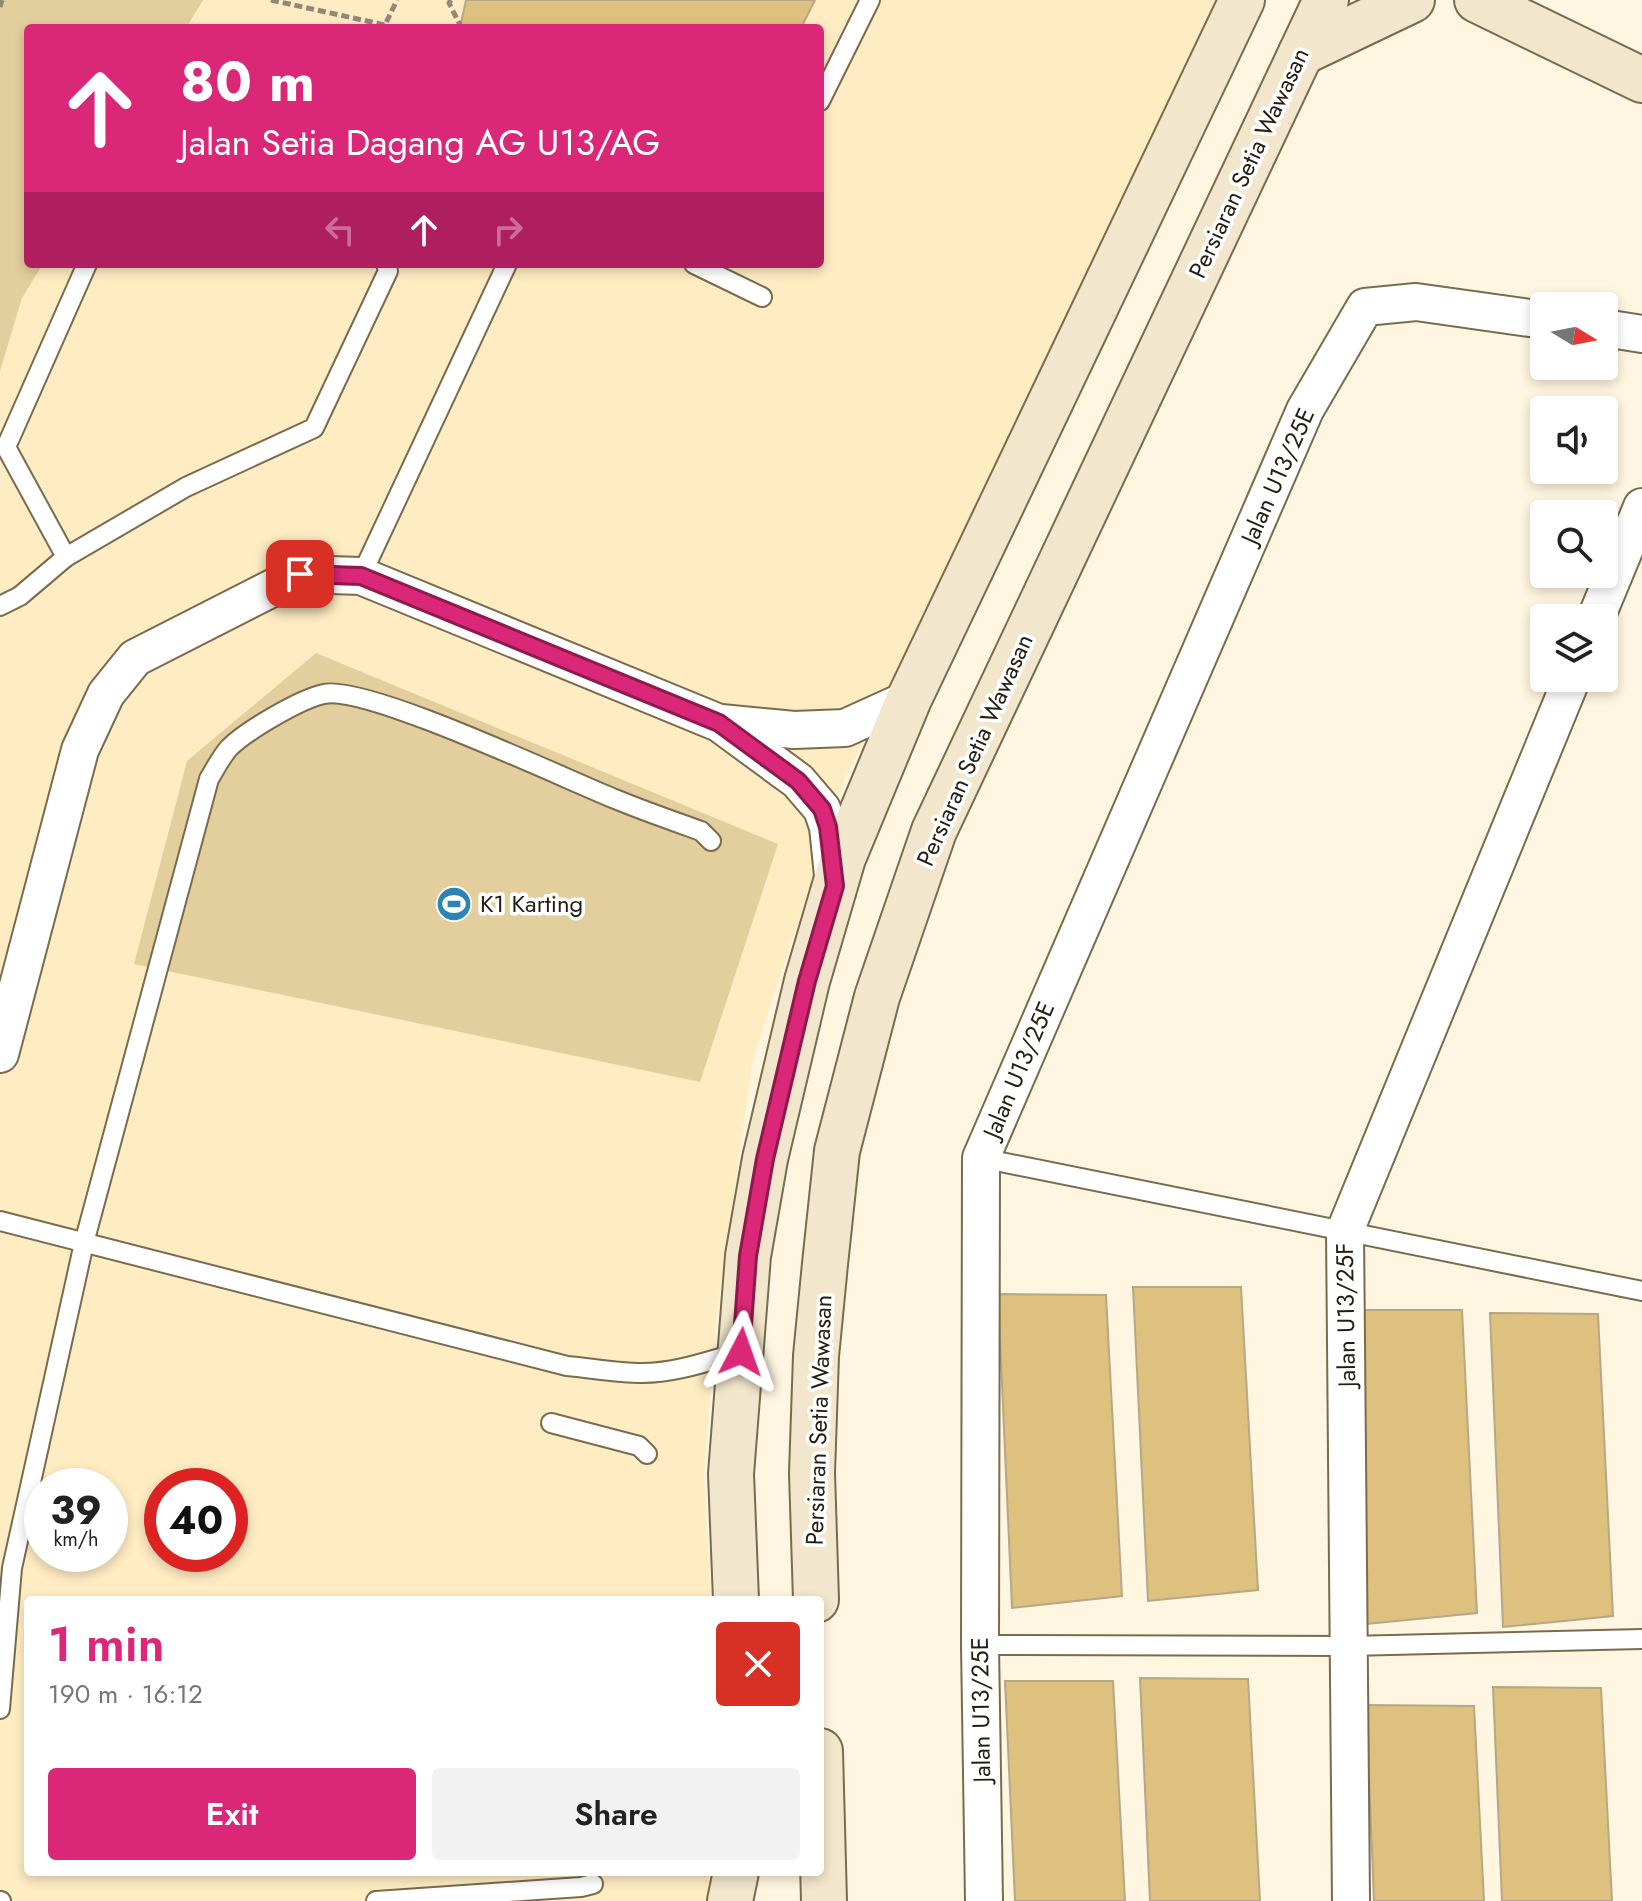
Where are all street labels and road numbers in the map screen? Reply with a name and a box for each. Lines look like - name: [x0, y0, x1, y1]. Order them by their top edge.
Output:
- street label: Persiaran Setia Wawasan: [1180, 42, 1317, 284]
- street label: Jalan U13/25E: [1231, 402, 1323, 552]
- street label: Persiaran Setia Wawasan: [908, 628, 1042, 871]
- street label: Jalan U13/25E: [973, 996, 1063, 1146]
- street label: Jalan U13/25F: [1327, 1243, 1364, 1390]
- street label: Persiaran Setia Wawasan: [797, 1294, 840, 1546]
- street label: Jalan U13/25E: [962, 1637, 999, 1786]

